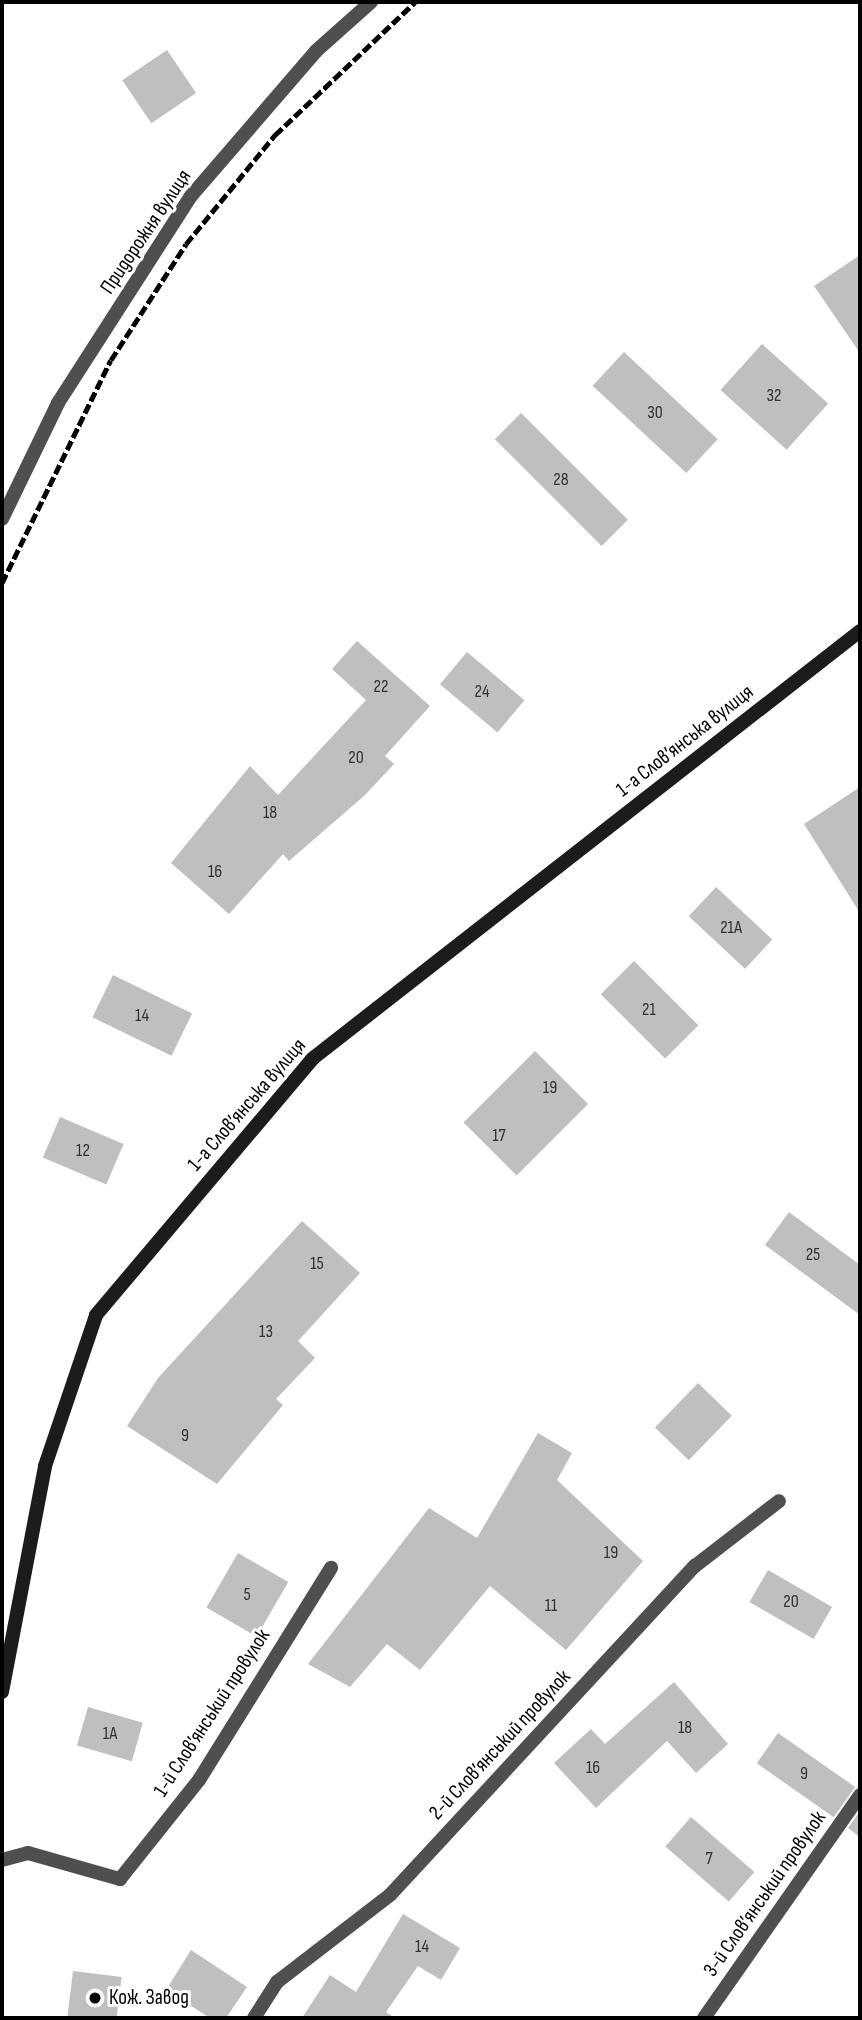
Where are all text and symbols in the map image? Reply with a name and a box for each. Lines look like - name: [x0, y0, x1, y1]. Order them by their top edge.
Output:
- street label: Придорожня вулиця: [95, 165, 197, 299]
- house number: 32: [767, 385, 781, 407]
- house number: 30: [647, 402, 663, 424]
- house number: 28: [553, 469, 569, 491]
- house number: 22: [374, 676, 388, 698]
- street label: 1-а Слов’янська вулиця: [611, 680, 759, 802]
- house number: 24: [475, 681, 489, 703]
- house number: 20: [348, 747, 364, 769]
- house number: 18: [263, 802, 277, 824]
- house number: 16: [208, 861, 222, 883]
- house number: 21А: [720, 917, 742, 939]
- house number: 21: [642, 999, 656, 1021]
- house number: 14: [135, 1005, 149, 1027]
- street label: 1-а Слов’янська вулиця: [183, 1034, 311, 1176]
- house number: 19: [543, 1077, 557, 1099]
- house number: 17: [492, 1125, 506, 1147]
- house number: 12: [76, 1140, 90, 1162]
- house number: 25: [806, 1244, 820, 1266]
- house number: 15: [310, 1253, 324, 1275]
- house number: 13: [259, 1321, 273, 1343]
- house number: 9: [181, 1425, 189, 1447]
- house number: 19: [604, 1542, 618, 1564]
- house number: 5: [243, 1584, 251, 1606]
- house number: 20: [783, 1591, 799, 1613]
- house number: 11: [545, 1595, 557, 1617]
- street label: 1-й Слов’янський провулок: [148, 1624, 276, 1802]
- street label: 2-й Слов’янський провулок: [424, 1665, 576, 1825]
- house number: 18: [678, 1717, 692, 1739]
- house number: 1А: [103, 1723, 117, 1745]
- house number: 16: [586, 1757, 600, 1779]
- house number: 9: [800, 1763, 808, 1785]
- street label: 3-й Слов’янський провулок: [698, 1806, 832, 1982]
- house number: 7: [705, 1848, 713, 1870]
- house number: 14: [415, 1936, 429, 1958]
- place label: Кож. Завод: [109, 1985, 189, 2011]
- marker: Кож. Завод: [87, 1990, 103, 2006]

